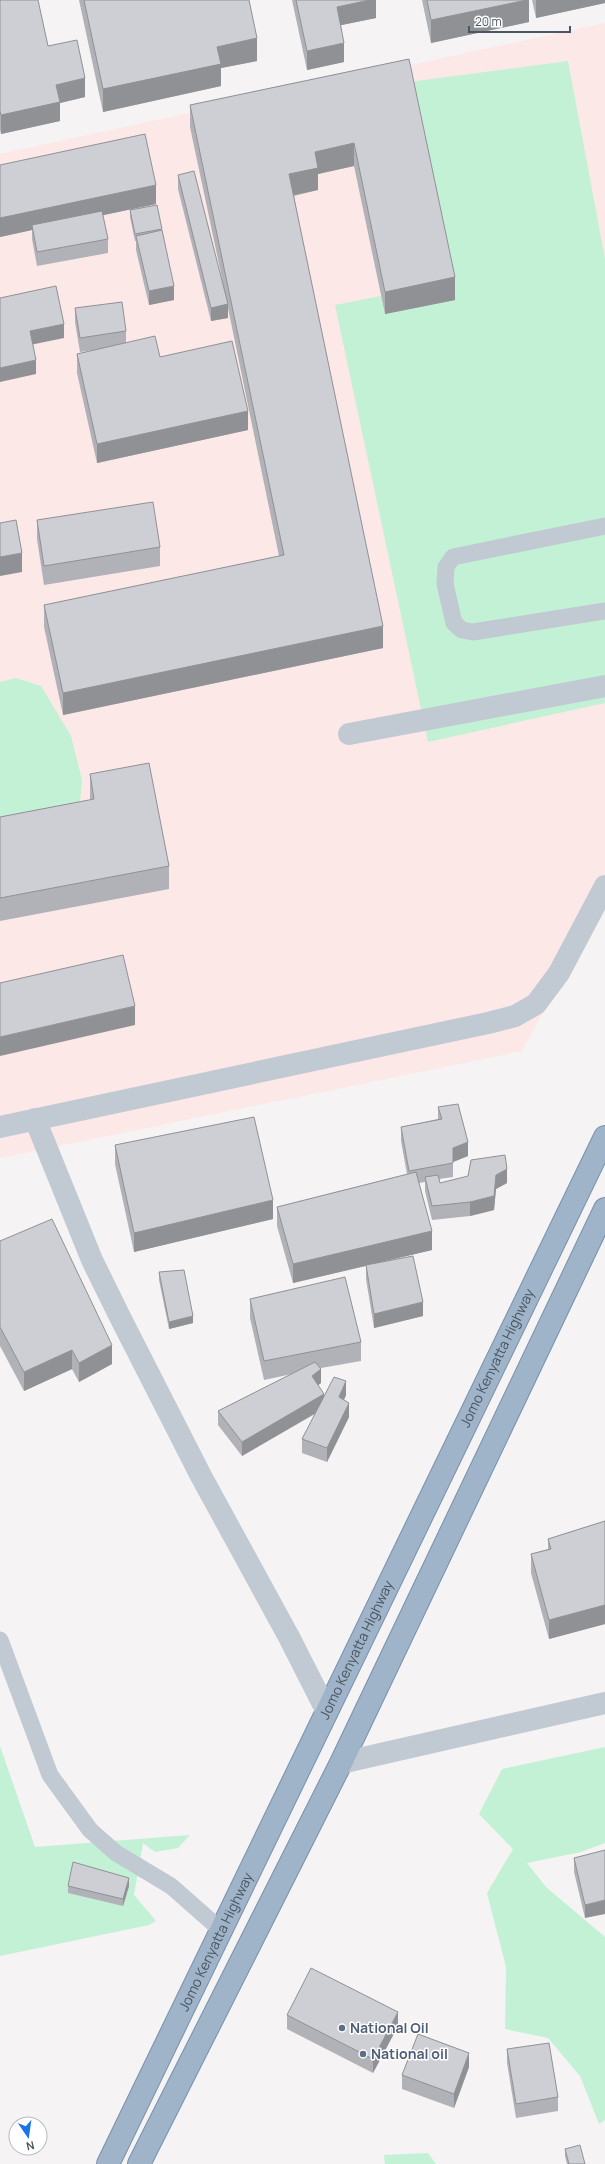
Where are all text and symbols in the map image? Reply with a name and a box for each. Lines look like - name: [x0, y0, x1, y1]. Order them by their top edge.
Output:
- scale bar: [469, 8, 570, 34]
- text: 20 m: [475, 13, 502, 30]
- street label: Jomo Kenyatta Highway: [455, 1285, 539, 1430]
- street label: Jomo Kenyatta Highway: [314, 1576, 398, 1722]
- street label: Jomo Kenyatta Highway: [174, 1868, 257, 2014]
- place label: National Oil: [350, 2018, 429, 2037]
- marker: National Oil: [337, 2023, 347, 2033]
- place label: National oil: [371, 2044, 448, 2063]
- marker: National oil: [358, 2049, 368, 2059]
- north arrow: [8, 2116, 48, 2156]
- text: N: [25, 2138, 36, 2154]

